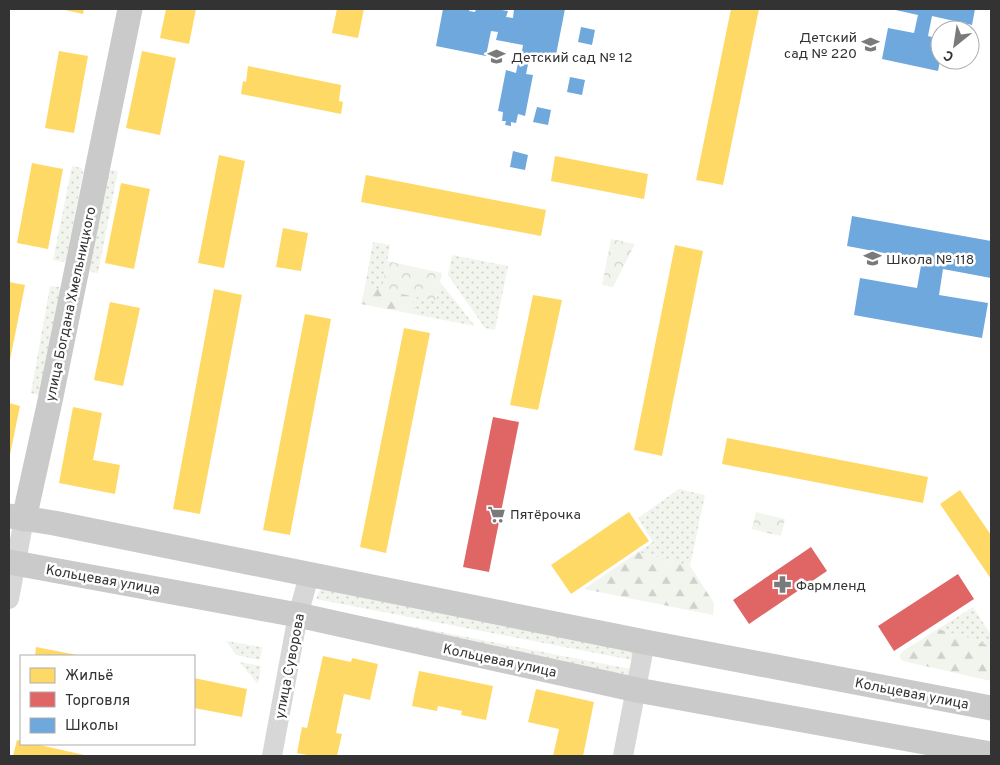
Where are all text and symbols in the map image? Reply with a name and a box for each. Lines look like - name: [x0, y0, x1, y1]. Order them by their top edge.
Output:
- north arrow: [930, 20, 980, 70]
- place label: Детский сад № 220: [784, 30, 857, 63]
- school or university icon: Детский сад № 220: [861, 35, 881, 55]
- text: С: [941, 45, 957, 65]
- school or university icon: Детский сад № 12: [487, 47, 507, 67]
- place label: Детский сад № 12: [511, 50, 633, 67]
- street label: улица Богдана Хмельницкого: [42, 205, 100, 403]
- school or university icon: Школа № 118: [862, 249, 882, 269]
- place label: Школа № 118: [886, 252, 974, 269]
- supermarket icon: Пятёрочка: [486, 504, 506, 524]
- place label: Пятёрочка: [510, 507, 581, 524]
- street label: Кольцевая улица: [44, 562, 161, 599]
- pharmacy icon: Фармленд: [772, 575, 792, 595]
- place label: Фармленд: [796, 578, 866, 595]
- street label: улица Суворова: [272, 612, 309, 720]
- street label: Кольцевая улица: [441, 641, 558, 682]
- legend: [20, 655, 195, 745]
- text: Жильё: [65, 667, 113, 686]
- street label: Кольцевая улица: [853, 675, 970, 714]
- text: Торговля: [65, 692, 130, 711]
- text: Школы: [65, 717, 119, 736]

